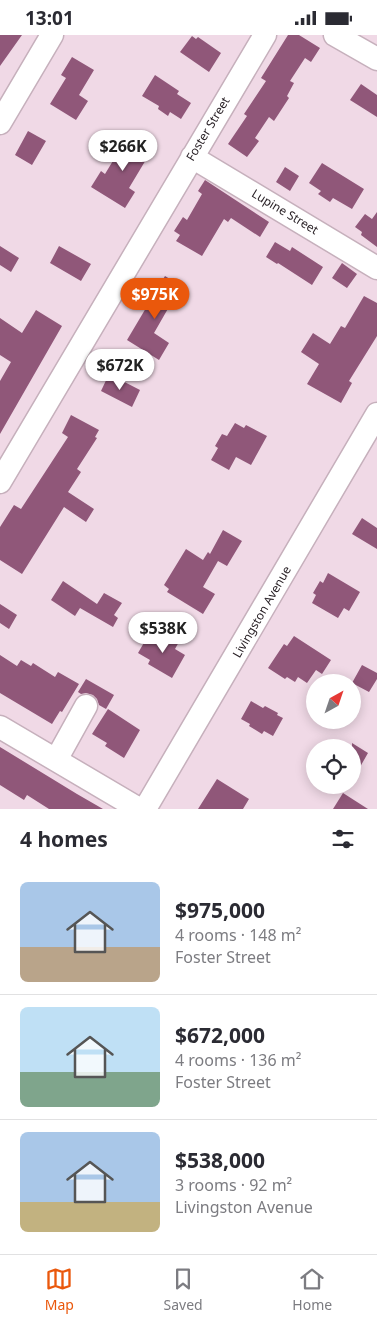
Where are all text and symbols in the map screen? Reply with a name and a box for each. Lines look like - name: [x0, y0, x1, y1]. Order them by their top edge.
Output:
- text: 13:01: [25, 5, 74, 31]
- street label: Foster Street: [182, 93, 234, 164]
- pin: $266K: [88, 129, 158, 172]
- text: $266K: [99, 135, 147, 157]
- street label: Lupine Street: [249, 185, 322, 239]
- pin: $975K: [120, 277, 190, 320]
- text: $975K: [131, 283, 179, 305]
- pin: $672K: [85, 349, 155, 391]
- text: $672K: [96, 354, 144, 376]
- street label: Livingston Avenue: [228, 563, 295, 661]
- pin: $538K: [128, 611, 198, 654]
- text: $538K: [139, 617, 187, 639]
- north arrow: [306, 674, 361, 729]
- map controls: [306, 674, 361, 794]
- button: locate: [306, 739, 361, 794]
- text: 4 homes: [20, 825, 108, 853]
- icon: filters: [329, 825, 357, 853]
- text: $975,000: [175, 896, 265, 924]
- icon: home: [60, 902, 120, 962]
- text: 4 rooms · 148 m²: [175, 924, 301, 946]
- text: Foster Street: [175, 946, 271, 968]
- text: $672,000: [175, 1021, 265, 1049]
- icon: home: [60, 1027, 120, 1087]
- text: 4 rooms · 136 m²: [175, 1049, 301, 1071]
- text: Foster Street: [175, 1071, 271, 1093]
- text: $538,000: [175, 1146, 265, 1174]
- icon: home: [60, 1152, 120, 1212]
- text: 3 rooms · 92 m²: [175, 1174, 292, 1196]
- text: Livingston Avenue: [175, 1196, 313, 1218]
- tab: Map: [45, 1265, 74, 1314]
- tab: Saved: [164, 1265, 203, 1314]
- tab: Home: [292, 1265, 332, 1314]

